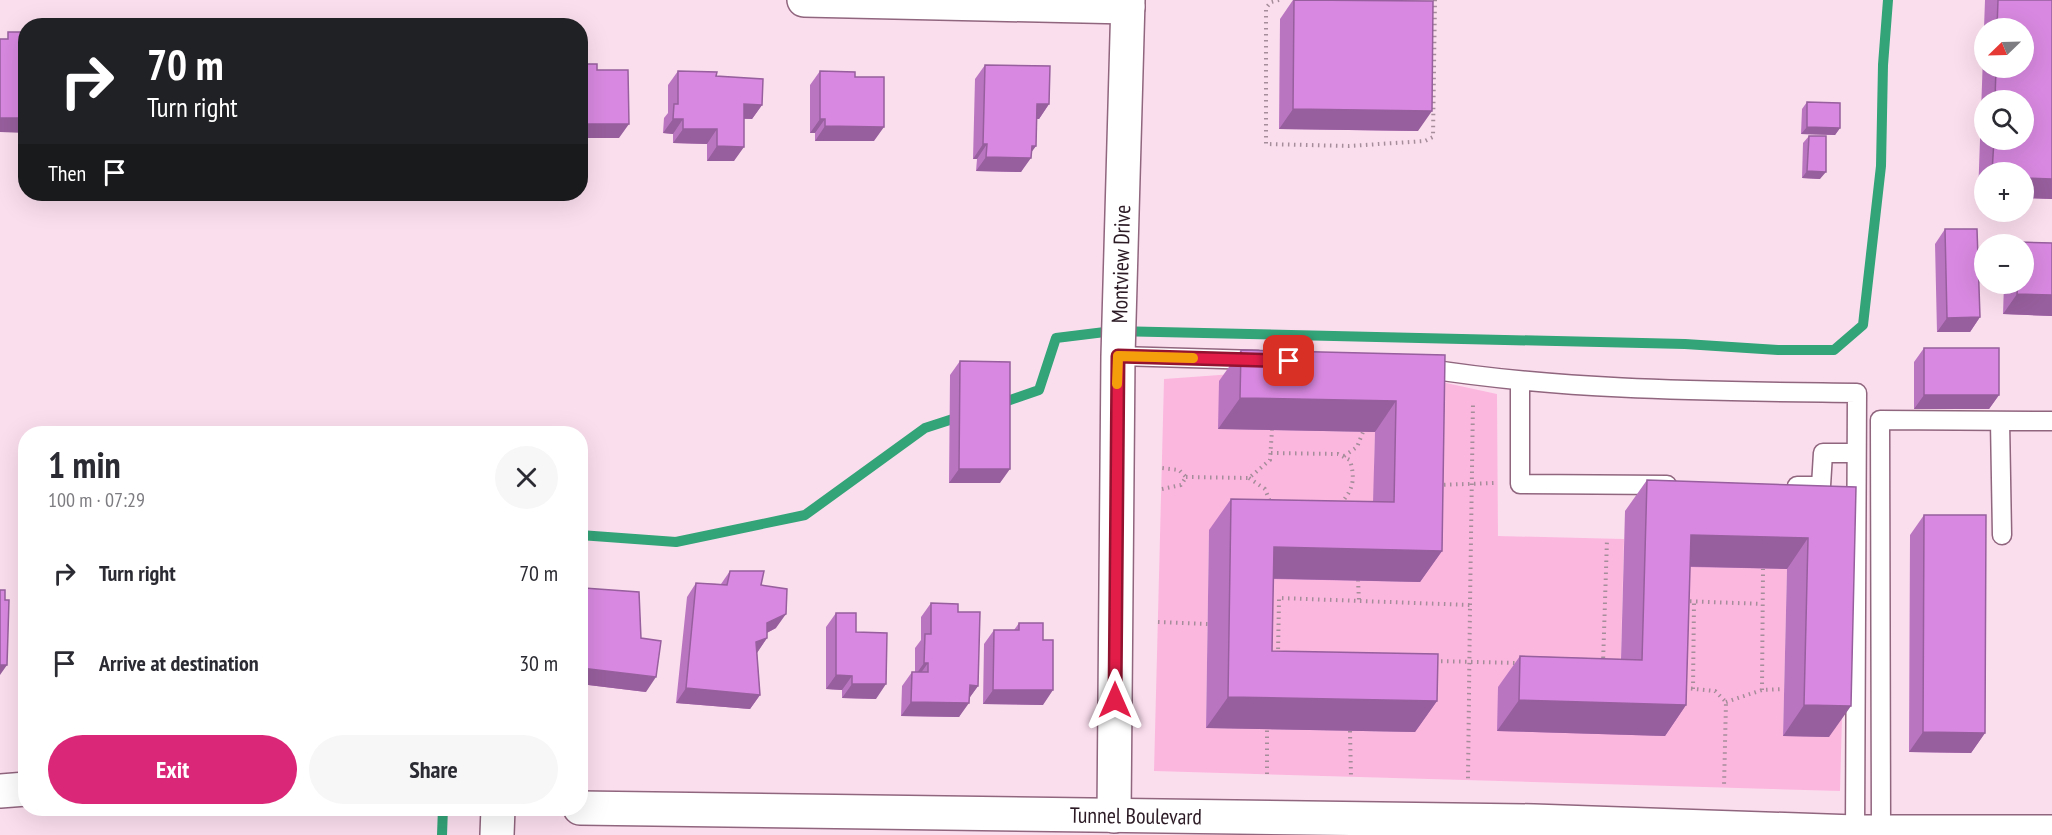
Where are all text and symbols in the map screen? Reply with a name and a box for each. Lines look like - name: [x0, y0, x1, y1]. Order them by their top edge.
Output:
- north arrow: [1974, 18, 2034, 78]
- map controls: [1974, 18, 2034, 294]
- text: 70 m: [147, 37, 224, 92]
- icon: right: [48, 42, 126, 120]
- text: Turn right: [147, 90, 238, 124]
- button: search: [1974, 90, 2034, 150]
- icon: arrive: [98, 156, 131, 189]
- text: Then: [48, 159, 86, 187]
- button: +: [1974, 162, 2034, 222]
- street label: Montview Drive: [1105, 204, 1136, 324]
- button: −: [1974, 234, 2034, 294]
- pin: [1263, 335, 1314, 386]
- icon: arrive: [1272, 344, 1305, 377]
- text: 1 min: [48, 441, 121, 488]
- button: close: [495, 446, 558, 509]
- text: 100 m · 07:29: [48, 487, 145, 513]
- icon: right: [48, 557, 81, 590]
- text: Turn right: [99, 559, 176, 587]
- text: 70 m: [519, 559, 558, 587]
- icon: arrive: [48, 647, 81, 680]
- text: Arrive at destination: [99, 649, 259, 677]
- text: 30 m: [519, 649, 558, 677]
- position arrow: [1083, 668, 1147, 732]
- button: Exit: [48, 735, 297, 804]
- button: Share: [309, 735, 558, 804]
- street label: Tunnel Boulevard: [1070, 801, 1202, 830]

